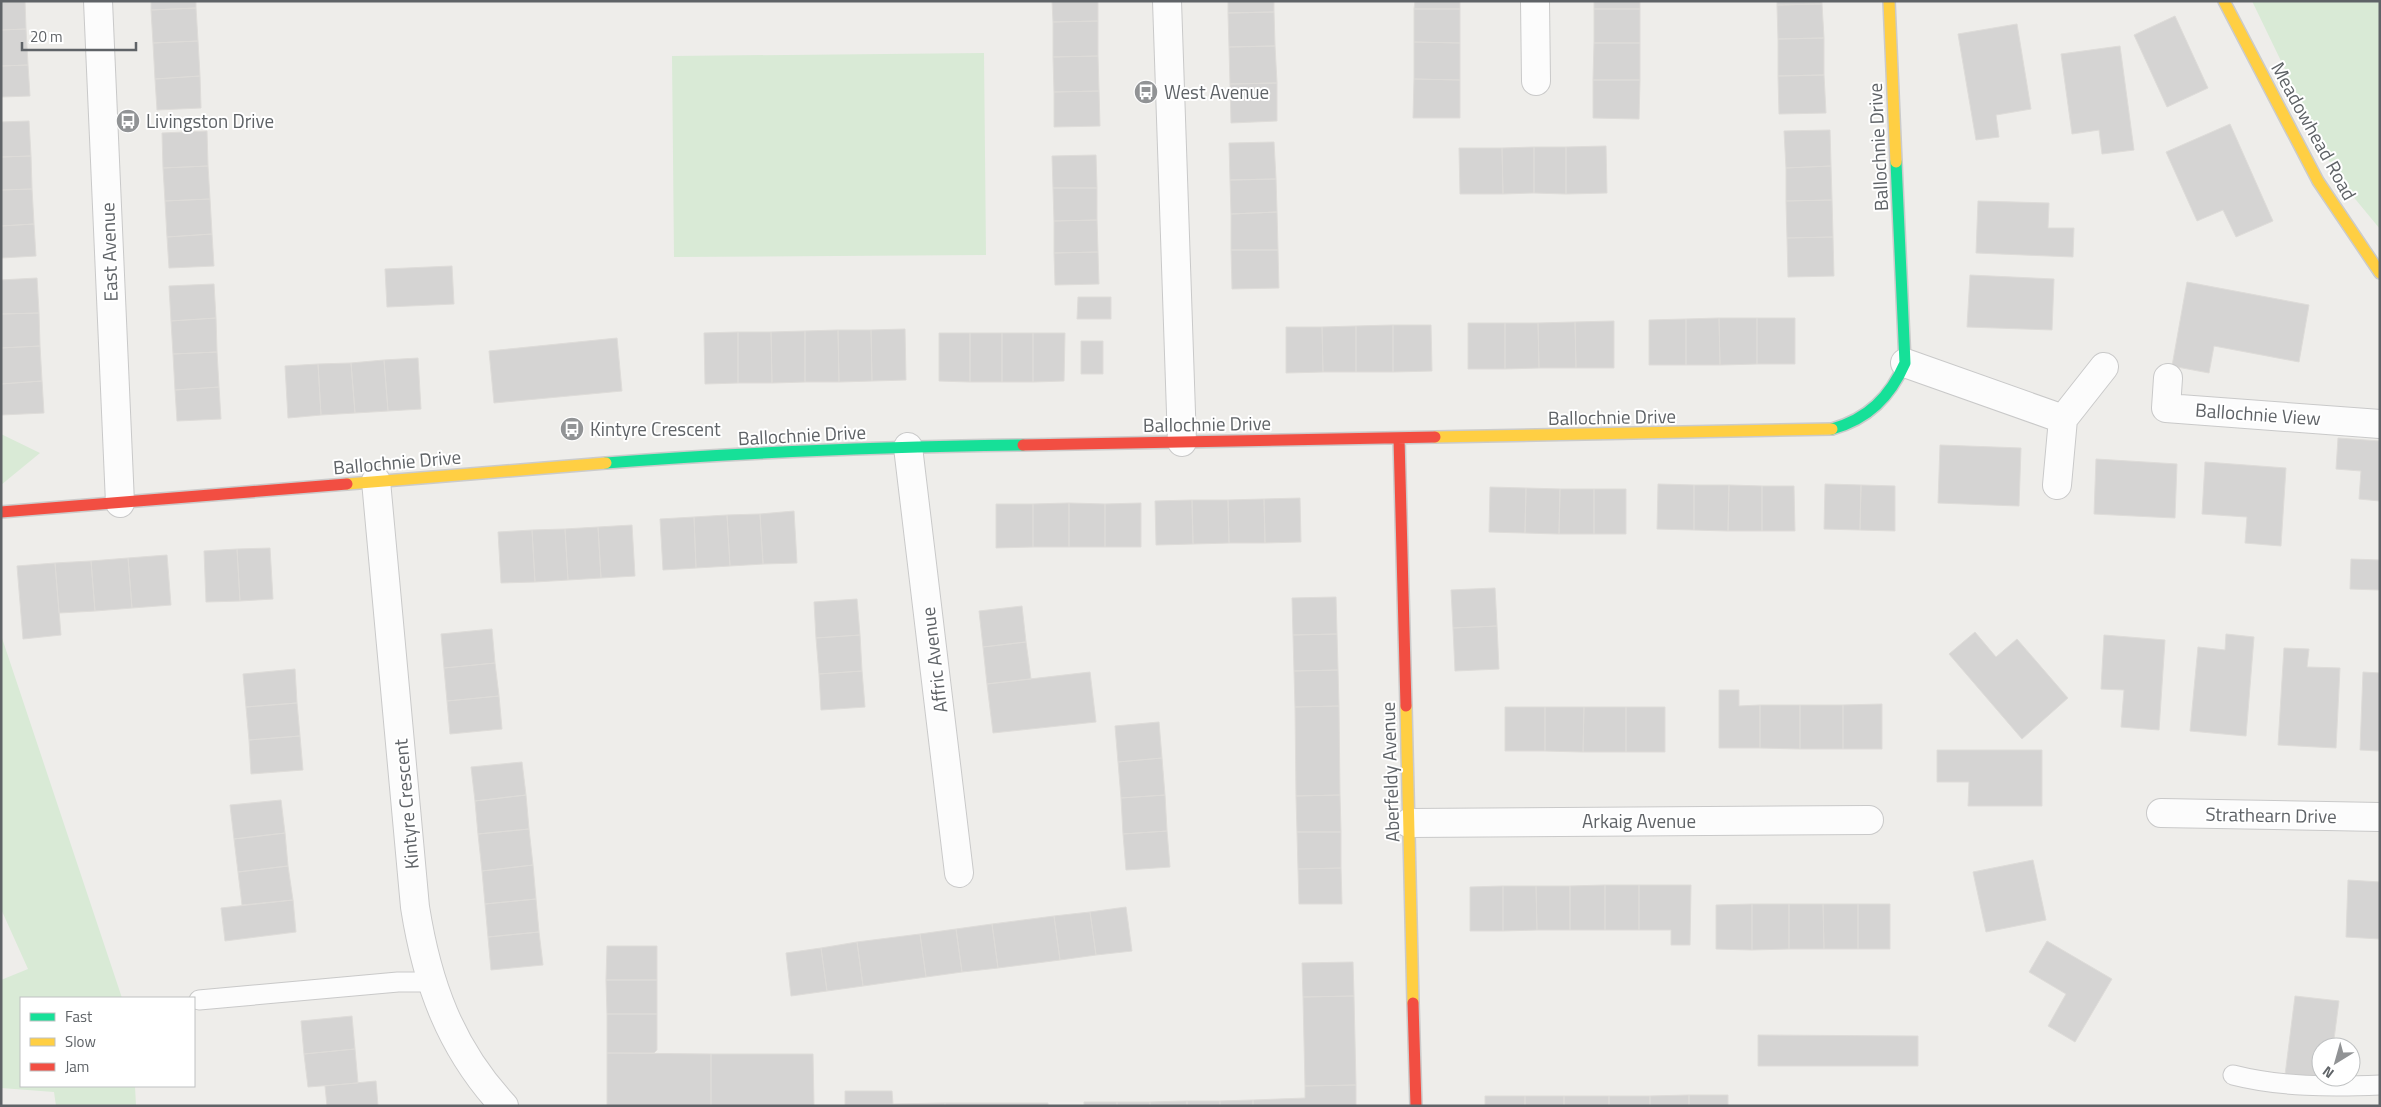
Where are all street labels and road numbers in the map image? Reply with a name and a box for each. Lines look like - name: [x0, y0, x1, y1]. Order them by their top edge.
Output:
- street label: Meadowhead Road: [2264, 56, 2364, 205]
- street label: Ballochnie Drive: [1860, 82, 1895, 212]
- street label: East Avenue: [92, 202, 125, 302]
- street label: Ballochnie View: [2194, 395, 2322, 432]
- street label: Ballochnie Drive: [1548, 401, 1676, 432]
- street label: Ballochnie Drive: [1143, 408, 1271, 439]
- street label: Ballochnie Drive: [737, 417, 867, 452]
- street label: Ballochnie Drive: [332, 441, 462, 482]
- street label: Affric Avenue: [913, 605, 954, 715]
- street label: Aberfeldy Avenue: [1373, 701, 1406, 843]
- street label: Kintyre Crescent: [385, 737, 426, 870]
- street label: Strathearn Drive: [2205, 799, 2337, 830]
- street label: Arkaig Avenue: [1582, 806, 1696, 835]

